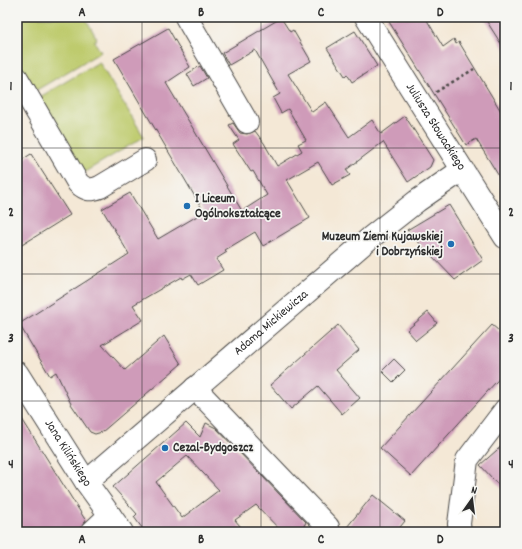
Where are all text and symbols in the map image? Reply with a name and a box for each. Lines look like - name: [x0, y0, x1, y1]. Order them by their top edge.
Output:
- text: A: [78, 4, 86, 23]
- text: B: [198, 4, 204, 23]
- text: C: [318, 4, 325, 23]
- text: D: [437, 4, 444, 23]
- text: 1: [10, 78, 13, 97]
- text: 1: [510, 78, 513, 97]
- street label: Juliusza Słowackiego: [401, 79, 470, 175]
- place label: I Liceum Ogólnokształcące: [195, 190, 281, 224]
- marker: I Liceum Ogólnokształcące: [182, 201, 192, 211]
- text: 2: [8, 204, 14, 223]
- text: 2: [508, 204, 514, 223]
- place label: Muzeum Ziemi Kujawskiej i Dobrzyńskiej: [322, 228, 443, 262]
- marker: Muzeum Ziemi Kujawskiej i Dobrzyńskiej: [446, 239, 456, 249]
- street label: Adama Mickiewicza: [230, 285, 313, 361]
- text: 3: [8, 330, 14, 349]
- text: 3: [508, 330, 514, 349]
- street label: Jana Kilińskiego: [39, 416, 96, 491]
- place label: Cezal-Bydgoszcz: [173, 439, 254, 458]
- marker: Cezal-Bydgoszcz: [160, 443, 170, 453]
- text: 4: [8, 456, 14, 475]
- text: 4: [508, 456, 514, 475]
- north arrow: [452, 479, 492, 519]
- text: N: [469, 483, 479, 500]
- text: A: [78, 531, 86, 549]
- text: B: [198, 531, 204, 549]
- text: C: [318, 531, 325, 549]
- text: D: [437, 531, 444, 549]

